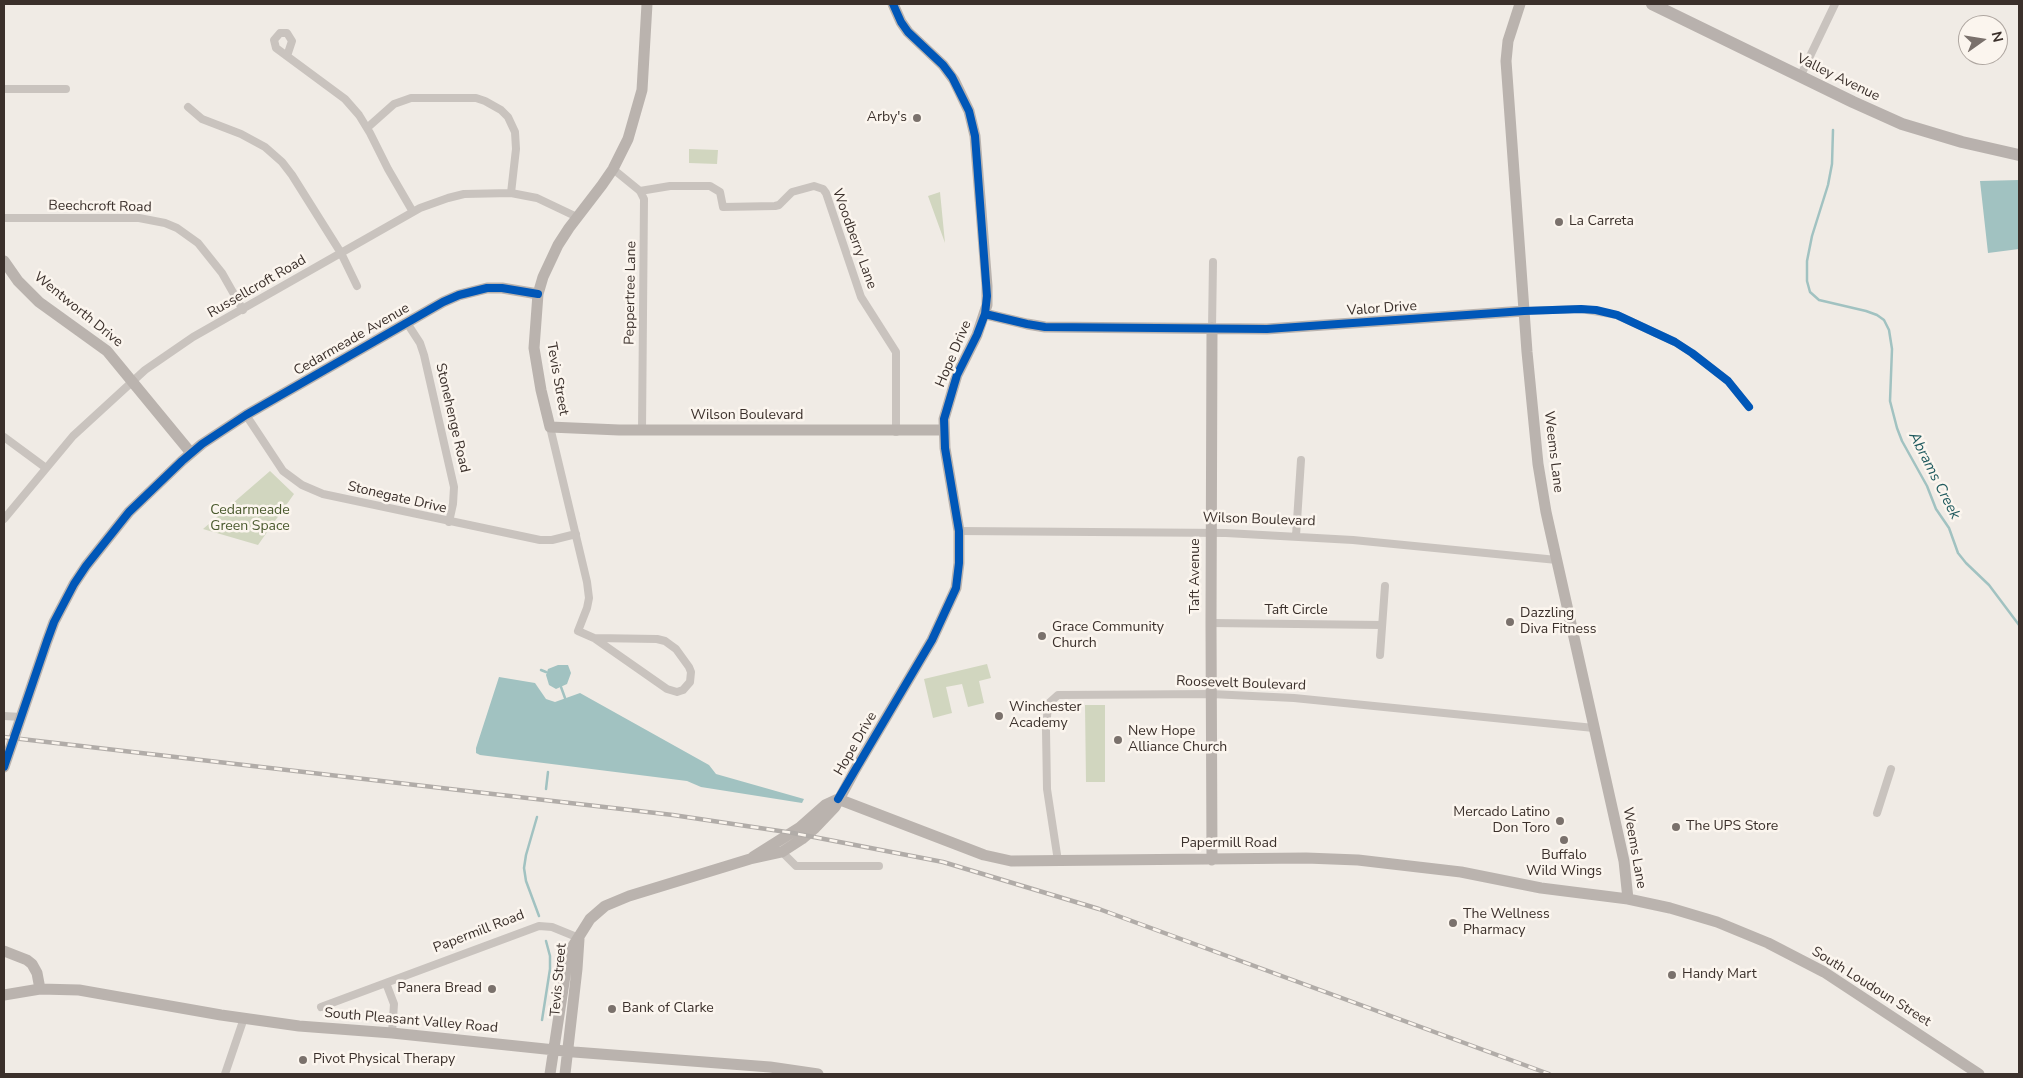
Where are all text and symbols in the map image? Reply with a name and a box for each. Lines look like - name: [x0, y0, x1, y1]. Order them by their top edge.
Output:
- north arrow: [1958, 15, 2008, 65]
- text: N: [1987, 29, 2008, 44]
- street label: Valley Avenue: [1794, 51, 1882, 105]
- place label: Arby's: [867, 110, 907, 126]
- marker: Arby's: [911, 112, 923, 124]
- street label: Woodberry Lane: [828, 187, 880, 291]
- street label: Beechcroft Road: [48, 198, 152, 216]
- place label: La Carreta: [1569, 214, 1634, 230]
- marker: La Carreta: [1553, 216, 1565, 228]
- street label: Peppertree Lane: [622, 241, 640, 345]
- street label: Russellcroft Road: [205, 252, 309, 322]
- street label: Wentworth Drive: [30, 269, 126, 351]
- street label: Valor Drive: [1347, 298, 1417, 320]
- street label: Cedarmeade Avenue: [291, 300, 413, 380]
- street label: Hope Drive: [932, 318, 976, 390]
- street label: Tevis Street: [542, 341, 572, 417]
- street label: Stonehenge Road: [431, 362, 473, 474]
- street label: Wilson Boulevard: [691, 408, 803, 424]
- street label: Weems Lane: [1540, 410, 1566, 494]
- water label: Abrams Creek: [1904, 429, 1964, 523]
- street label: Stonegate Drive: [346, 478, 448, 518]
- park label: Cedarmeade Green Space: [210, 503, 290, 536]
- street label: Wilson Boulevard: [1202, 510, 1316, 530]
- street label: Taft Avenue: [1188, 538, 1204, 614]
- street label: Taft Circle: [1264, 603, 1328, 619]
- place label: Dazzling Diva Fitness: [1520, 606, 1596, 638]
- marker: Dazzling Diva Fitness: [1504, 616, 1516, 628]
- place label: Grace Community Church: [1052, 620, 1164, 652]
- marker: Grace Community Church: [1036, 630, 1048, 642]
- street label: Roosevelt Boulevard: [1176, 673, 1306, 695]
- place label: Winchester Academy: [1009, 700, 1081, 732]
- street label: Hope Drive: [831, 709, 881, 779]
- marker: Winchester Academy: [993, 710, 1005, 722]
- place label: New Hope Alliance Church: [1128, 724, 1227, 756]
- marker: New Hope Alliance Church: [1112, 734, 1124, 746]
- place label: Mercado Latino Don Toro: [1453, 805, 1550, 838]
- street label: Weems Lane: [1619, 806, 1649, 890]
- marker: Mercado Latino Don Toro: [1554, 815, 1566, 827]
- place label: The UPS Store: [1686, 819, 1778, 835]
- marker: The UPS Store: [1670, 821, 1682, 833]
- marker: Buffalo Wild Wings: [1558, 834, 1570, 846]
- street label: Papermill Road: [1181, 836, 1277, 852]
- place label: Buffalo Wild Wings: [1526, 848, 1602, 880]
- street label: Papermill Road: [431, 907, 527, 957]
- place label: The Wellness Pharmacy: [1463, 907, 1550, 940]
- marker: The Wellness Pharmacy: [1447, 917, 1459, 929]
- street label: Tevis Street: [547, 943, 571, 1017]
- street label: South Loudoun Street: [1808, 943, 1934, 1031]
- place label: Handy Mart: [1682, 967, 1757, 983]
- marker: Handy Mart: [1666, 969, 1678, 981]
- place label: Panera Bread: [397, 981, 482, 997]
- marker: Panera Bread: [486, 983, 498, 995]
- place label: Bank of Clarke: [622, 1001, 714, 1017]
- marker: Bank of Clarke: [606, 1003, 618, 1015]
- street label: South Pleasant Valley Road: [323, 1005, 499, 1037]
- place label: Pivot Physical Therapy: [313, 1052, 455, 1068]
- marker: Pivot Physical Therapy: [297, 1054, 309, 1066]

